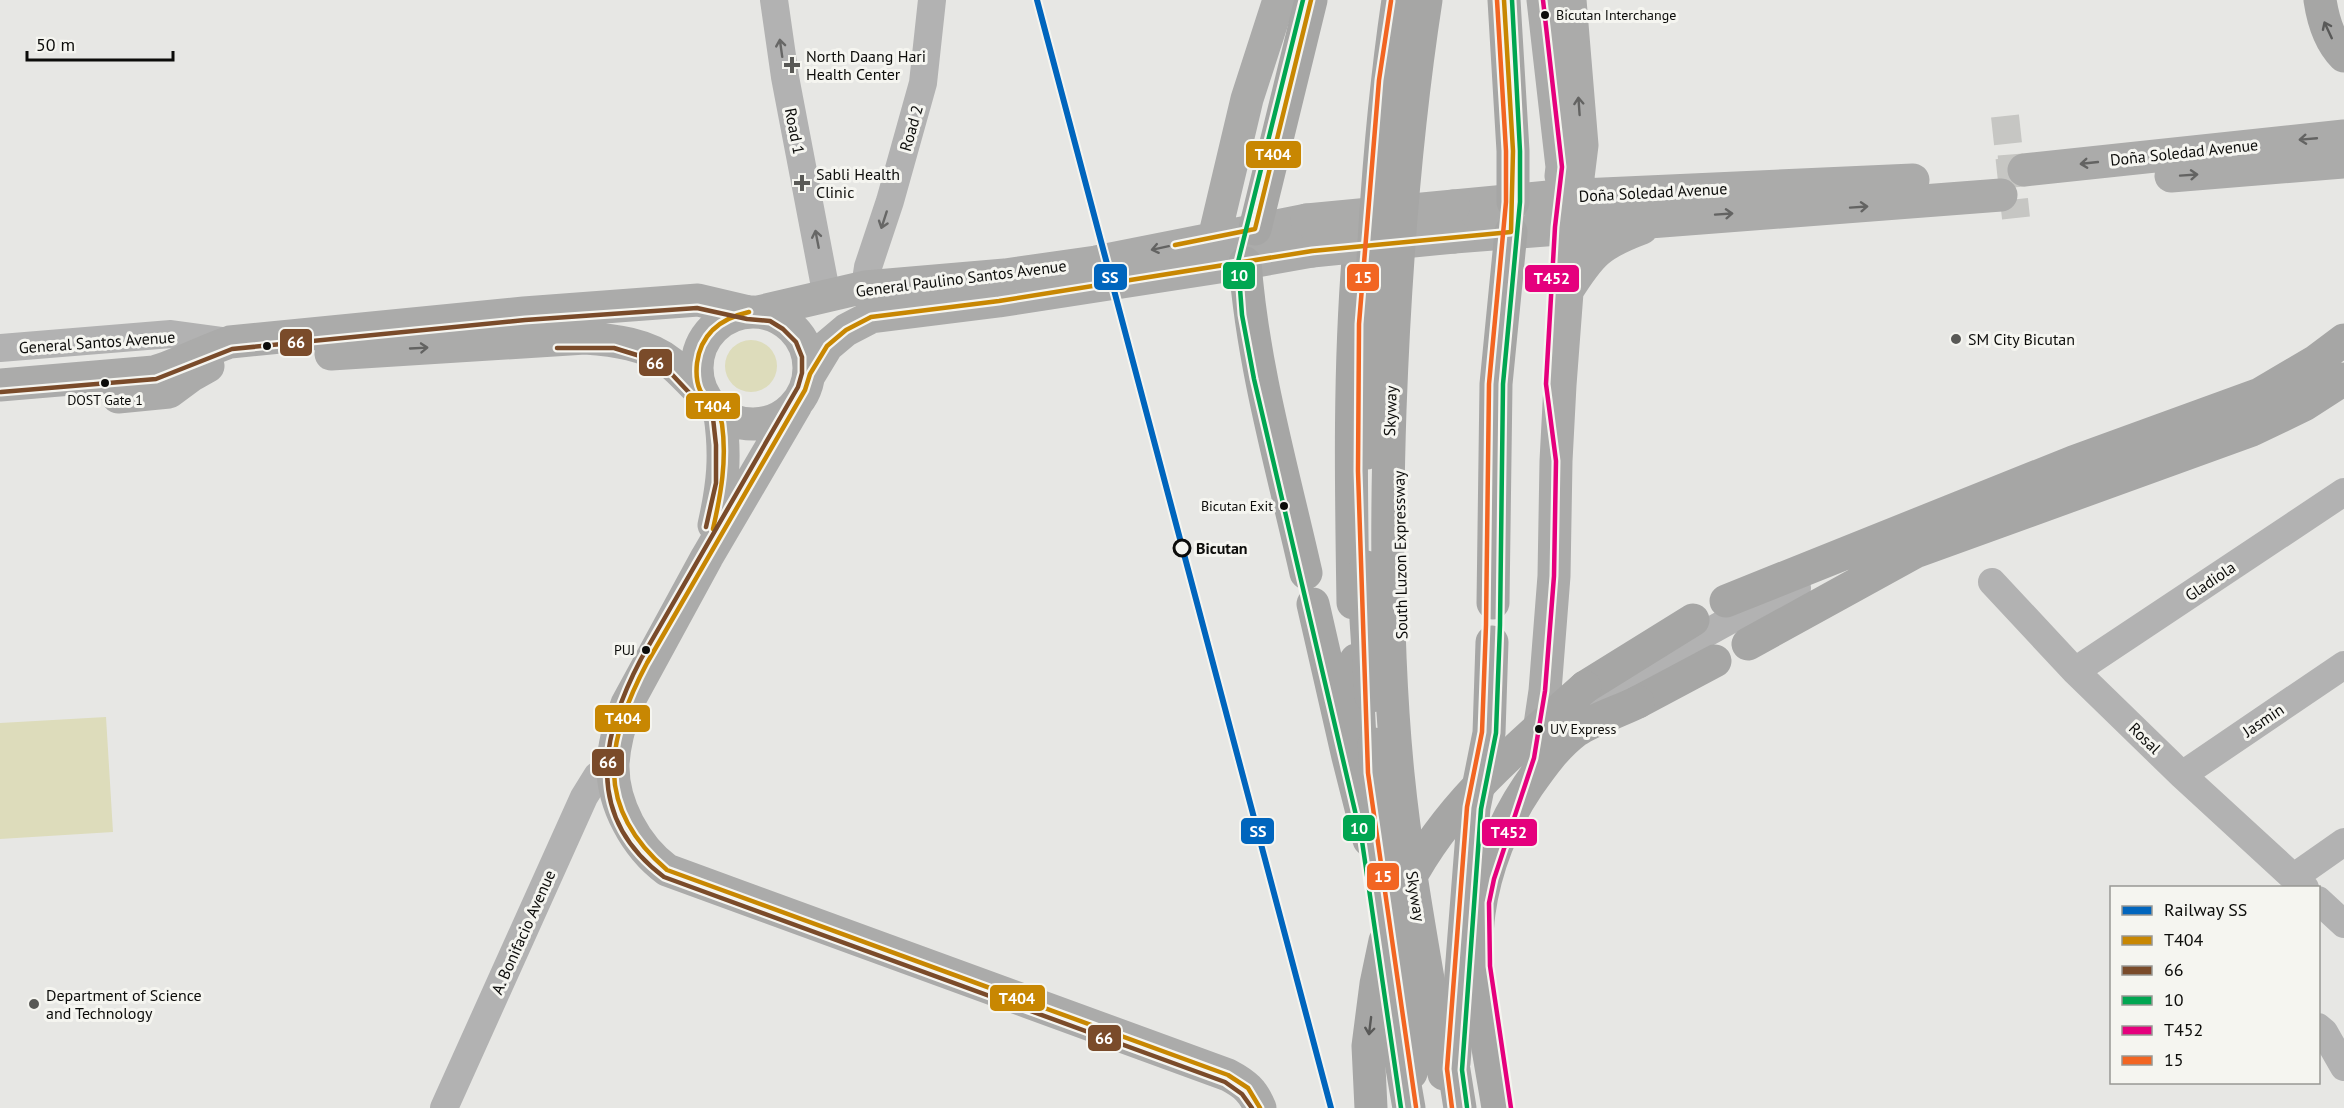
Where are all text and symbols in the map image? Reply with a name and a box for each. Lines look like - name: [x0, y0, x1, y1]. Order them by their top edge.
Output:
- place label: Bicutan Interchange: [1556, 6, 1676, 24]
- marker: Bicutan Interchange: [1539, 9, 1551, 21]
- one-way arrow: [2322, 21, 2334, 39]
- scale bar: [27, 24, 172, 62]
- text: 50 m: [36, 33, 75, 56]
- one-way arrow: [775, 38, 786, 58]
- place label: North Daang Hari Health Center: [806, 46, 926, 84]
- marker: North Daang Hari Health Center: [783, 56, 801, 74]
- one-way arrow: [1573, 97, 1584, 117]
- street label: Road 2: [895, 103, 927, 153]
- street label: Road 1: [781, 106, 809, 156]
- street label: Doña Soledad Avenue: [2109, 134, 2259, 170]
- one-way arrow: [2299, 134, 2319, 145]
- line badge: T404: [1245, 140, 1302, 169]
- text: T404: [1255, 144, 1291, 164]
- one-way arrow: [2080, 158, 2100, 169]
- place label: Sabli Health Clinic: [816, 164, 900, 202]
- one-way arrow: [2178, 169, 2198, 180]
- marker: Sabli Health Clinic: [793, 174, 811, 192]
- street label: Doña Soledad Avenue: [1578, 178, 1728, 206]
- one-way arrow: [1849, 201, 1869, 212]
- one-way arrow: [1713, 209, 1733, 220]
- one-way arrow: [877, 210, 888, 229]
- one-way arrow: [811, 230, 822, 249]
- one-way arrow: [1151, 243, 1170, 255]
- street label: General Paulino Santos Avenue: [855, 255, 1067, 301]
- line badge: 10: [1222, 261, 1256, 290]
- line badge: SS: [1093, 263, 1128, 291]
- line badge: 15: [1346, 263, 1380, 292]
- line badge: T452: [1524, 264, 1580, 293]
- text: 10: [1230, 265, 1248, 285]
- text: SS: [1102, 267, 1118, 287]
- text: 15: [1354, 267, 1372, 287]
- text: T452: [1534, 268, 1570, 288]
- street label: General Santos Avenue: [18, 327, 176, 357]
- line badge: 66: [279, 328, 313, 357]
- place label: SM City Bicutan: [1968, 329, 2075, 349]
- text: 66: [287, 332, 305, 352]
- marker: SM City Bicutan: [1949, 332, 1963, 346]
- unlabelled marker: [261, 340, 273, 352]
- one-way arrow: [409, 343, 429, 354]
- line badge: 66: [638, 348, 673, 377]
- text: 66: [646, 353, 664, 373]
- marker: DOST Gate 1: [99, 377, 111, 389]
- street label: Skyway: [1379, 385, 1401, 437]
- place label: DOST Gate 1: [67, 391, 143, 409]
- line badge: T404: [685, 392, 741, 420]
- text: T404: [695, 396, 731, 416]
- street label: South Luzon Expressway: [1389, 470, 1411, 640]
- place label: Bicutan Exit: [1201, 497, 1273, 515]
- marker: Bicutan Exit: [1278, 500, 1290, 512]
- place label: Bicutan: [1196, 538, 1248, 558]
- marker: Bicutan: [1173, 539, 1191, 557]
- street label: Gladiola: [2181, 557, 2239, 605]
- place label: PUJ: [614, 641, 635, 659]
- marker: PUJ: [640, 644, 652, 656]
- street label: Jasmin: [2238, 699, 2287, 742]
- line badge: T404: [594, 704, 651, 733]
- text: T404: [605, 708, 641, 728]
- street label: Rosal: [2125, 718, 2165, 758]
- place label: UV Express: [1550, 720, 1616, 738]
- marker: UV Express: [1533, 723, 1545, 735]
- line badge: 66: [591, 748, 625, 777]
- text: 66: [599, 752, 617, 772]
- line badge: 10: [1342, 814, 1376, 842]
- line badge: SS: [1240, 817, 1275, 845]
- text: 10: [1350, 818, 1368, 838]
- line badge: T452: [1481, 818, 1538, 847]
- text: SS: [1250, 821, 1266, 841]
- text: T452: [1491, 822, 1527, 842]
- line badge: 15: [1366, 862, 1400, 891]
- text: 15: [1374, 866, 1392, 886]
- street label: A. Bonifacio Avenue: [487, 867, 559, 997]
- street label: Skyway: [1402, 869, 1430, 923]
- legend: [2110, 886, 2320, 1084]
- text: Railway SS: [2164, 898, 2247, 921]
- text: T404: [2164, 928, 2204, 951]
- text: 66: [2164, 958, 2184, 981]
- line badge: T404: [989, 984, 1046, 1012]
- place label: Department of Science and Technology: [46, 985, 202, 1023]
- text: T404: [999, 988, 1035, 1008]
- text: 10: [2164, 988, 2184, 1011]
- marker: Department of Science and Technology: [27, 997, 41, 1011]
- one-way arrow: [1365, 1016, 1376, 1036]
- text: T452: [2164, 1018, 2203, 1041]
- line badge: 66: [1087, 1024, 1122, 1052]
- text: 66: [1095, 1028, 1113, 1048]
- text: 15: [2164, 1048, 2184, 1071]

